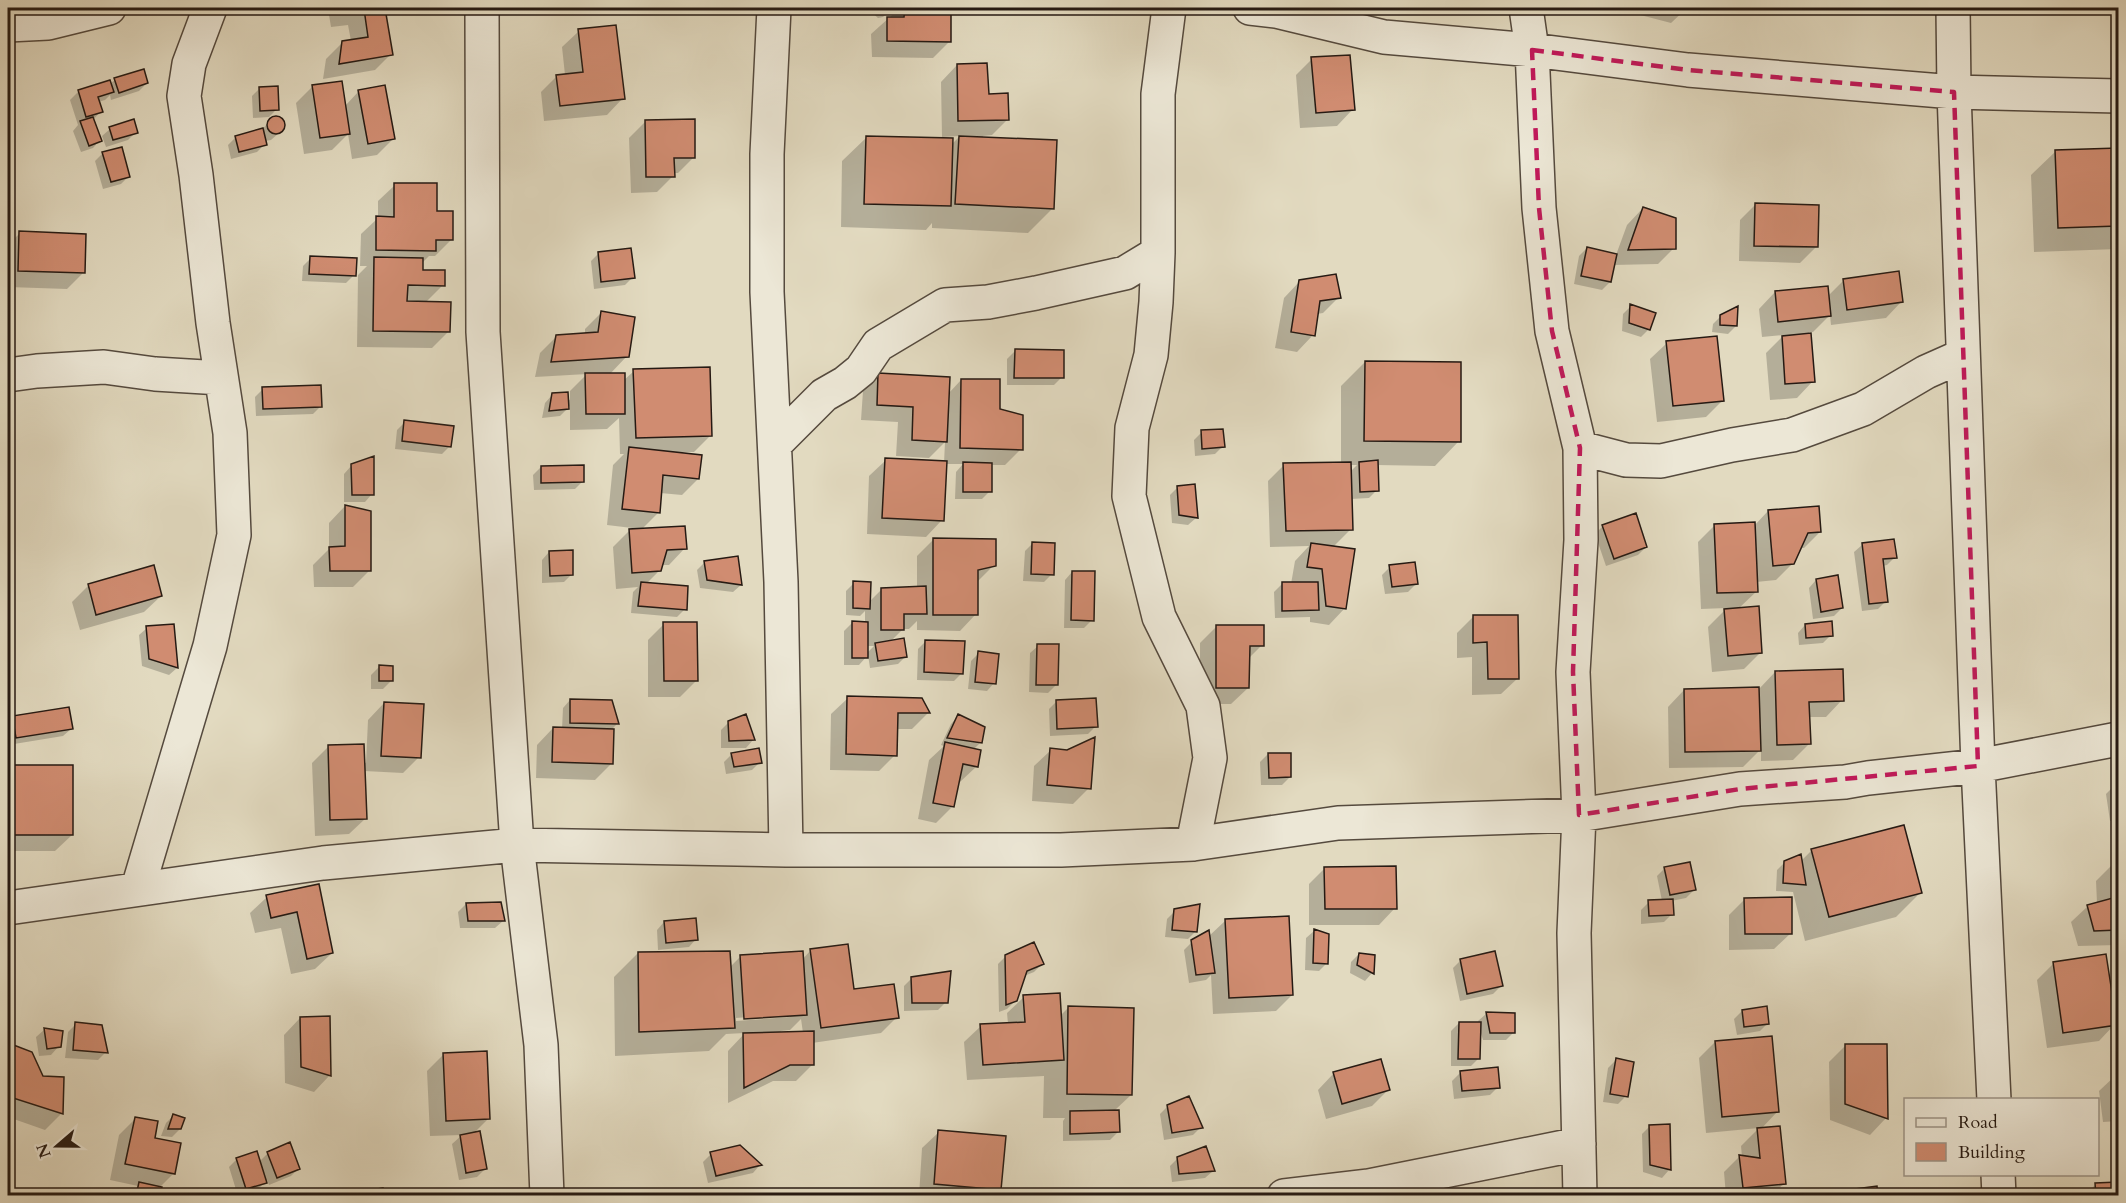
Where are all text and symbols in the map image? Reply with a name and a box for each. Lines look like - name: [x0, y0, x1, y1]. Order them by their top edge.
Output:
- legend: [1904, 1098, 2099, 1176]
- text: Road: [1958, 1110, 1998, 1135]
- north arrow: [27, 1116, 87, 1176]
- text: N: [31, 1140, 57, 1161]
- text: Building: [1958, 1140, 2026, 1165]

